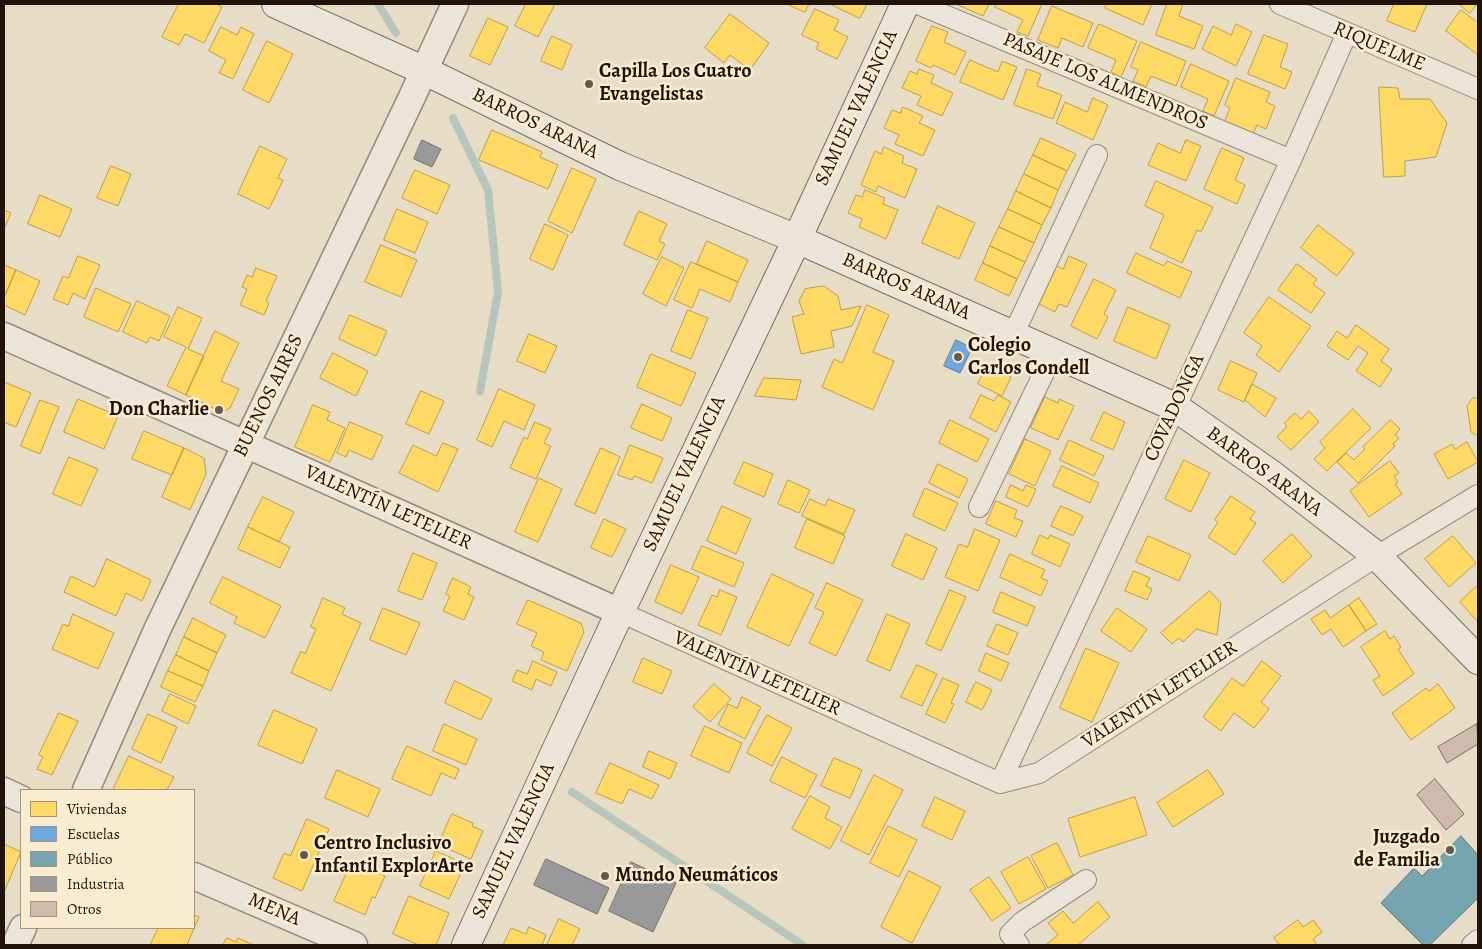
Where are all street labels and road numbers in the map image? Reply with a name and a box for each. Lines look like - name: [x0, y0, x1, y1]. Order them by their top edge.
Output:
- street label: RIQUELME: [1329, 17, 1429, 77]
- street label: SAMUEL VALENCIA: [810, 26, 904, 190]
- street label: PASAJE LOS ALMENDROS: [999, 28, 1211, 136]
- street label: BARROS ARANA: [468, 83, 602, 165]
- street label: BARROS ARANA: [838, 248, 974, 326]
- street label: BUENOS AIRES: [229, 331, 309, 461]
- street label: COVADONGA: [1140, 350, 1210, 466]
- street label: SAMUEL VALENCIA: [638, 392, 732, 556]
- street label: BARROS ARANA: [1201, 422, 1327, 522]
- street label: VALENTÍN LETELIER: [301, 460, 475, 556]
- street label: VALENTÍN LETELIER: [670, 626, 844, 722]
- street label: VALENTÍN LETELIER: [1078, 636, 1242, 754]
- street label: SAMUEL VALENCIA: [467, 759, 561, 923]
- street label: MENA: [244, 888, 304, 932]

